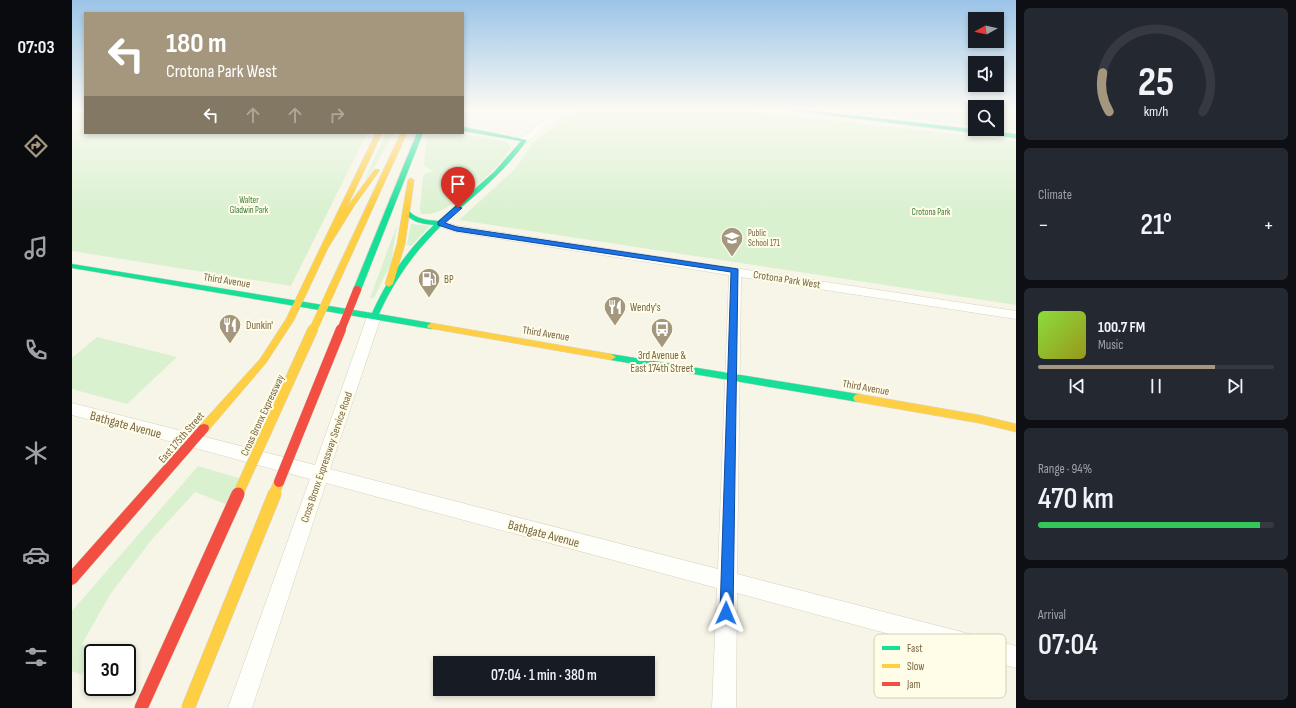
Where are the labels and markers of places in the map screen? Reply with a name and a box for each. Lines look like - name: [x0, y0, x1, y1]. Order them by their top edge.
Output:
- pin: [441, 167, 475, 208]
- school or university icon: Public School 171: [719, 225, 745, 258]
- place label: Public School 171: [748, 228, 781, 249]
- fuel station icon: BP: [416, 266, 442, 299]
- place label: BP: [444, 273, 454, 286]
- restaurant icon: Wendy's: [602, 294, 628, 327]
- place label: Wendy's: [630, 301, 661, 314]
- restaurant icon: Dunkin': [217, 312, 243, 345]
- bus stop icon: 3rd Avenue & East 174th Street: [649, 316, 675, 349]
- place label: Dunkin': [246, 319, 273, 332]
- place label: 3rd Avenue & East 174th Street: [631, 349, 694, 375]

